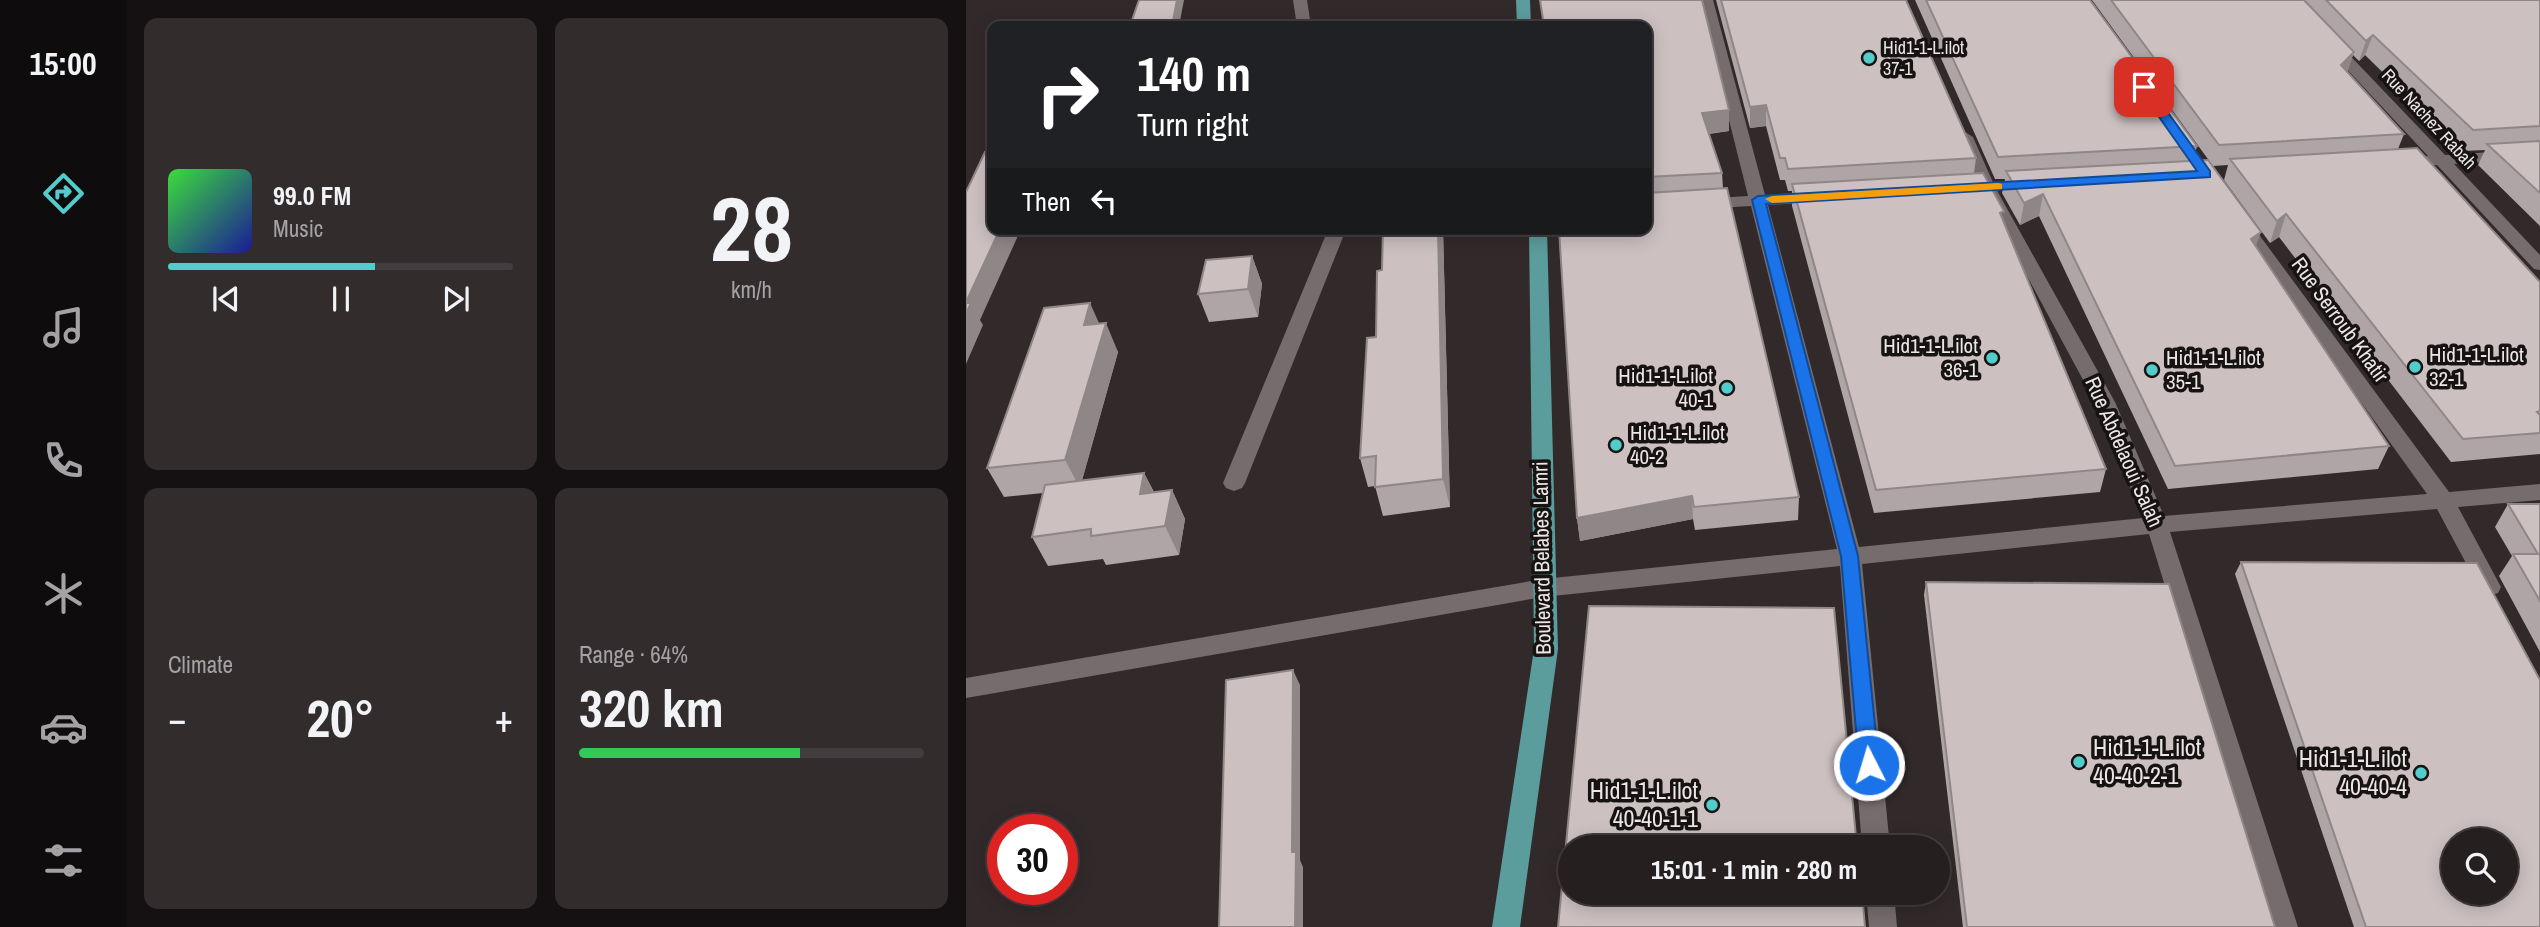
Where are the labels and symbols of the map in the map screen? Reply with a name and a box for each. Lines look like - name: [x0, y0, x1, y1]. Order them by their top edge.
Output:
- place label: Hid1-1-L.ilot 37-1: [1883, 35, 1964, 81]
- marker: Hid1-1-L.ilot 37-1: [1861, 50, 1877, 66]
- pin: [2114, 57, 2174, 117]
- street label: Rue Nachez Rabah: [2376, 63, 2482, 174]
- street label: Rue Serroub Khatir: [2285, 251, 2396, 388]
- place label: Hid1-1-L.ilot 36-1: [1883, 331, 1978, 384]
- place label: Hid1-1-L.ilot 32-1: [2429, 340, 2524, 393]
- place label: Hid1-1-L.ilot 35-1: [2166, 343, 2261, 396]
- marker: Hid1-1-L.ilot 36-1: [1984, 350, 2000, 366]
- marker: Hid1-1-L.ilot 32-1: [2407, 359, 2423, 375]
- place label: Hid1-1-L.ilot 40-1: [1618, 361, 1713, 414]
- marker: Hid1-1-L.ilot 35-1: [2144, 362, 2160, 378]
- street label: Rue Abdelaoui Salah: [2078, 372, 2171, 532]
- marker: Hid1-1-L.ilot 40-1: [1719, 380, 1735, 396]
- place label: Hid1-1-L.ilot 40-2: [1630, 418, 1725, 471]
- marker: Hid1-1-L.ilot 40-2: [1608, 437, 1624, 453]
- street label: Boulevard Belabes Lamri: [1525, 461, 1558, 655]
- position arrow: [1832, 728, 1906, 802]
- place label: Hid1-1-L.ilot 40-40-2-1: [2093, 731, 2202, 791]
- place label: Hid1-1-L.ilot 40-40-4: [2299, 742, 2408, 802]
- marker: Hid1-1-L.ilot 40-40-2-1: [2071, 754, 2087, 770]
- marker: Hid1-1-L.ilot 40-40-4: [2413, 765, 2429, 781]
- place label: Hid1-1-L.ilot 40-40-1-1: [1590, 774, 1699, 834]
- marker: Hid1-1-L.ilot 40-40-1-1: [1704, 797, 1720, 813]
- speed limit sign: 30: [987, 814, 1078, 905]

